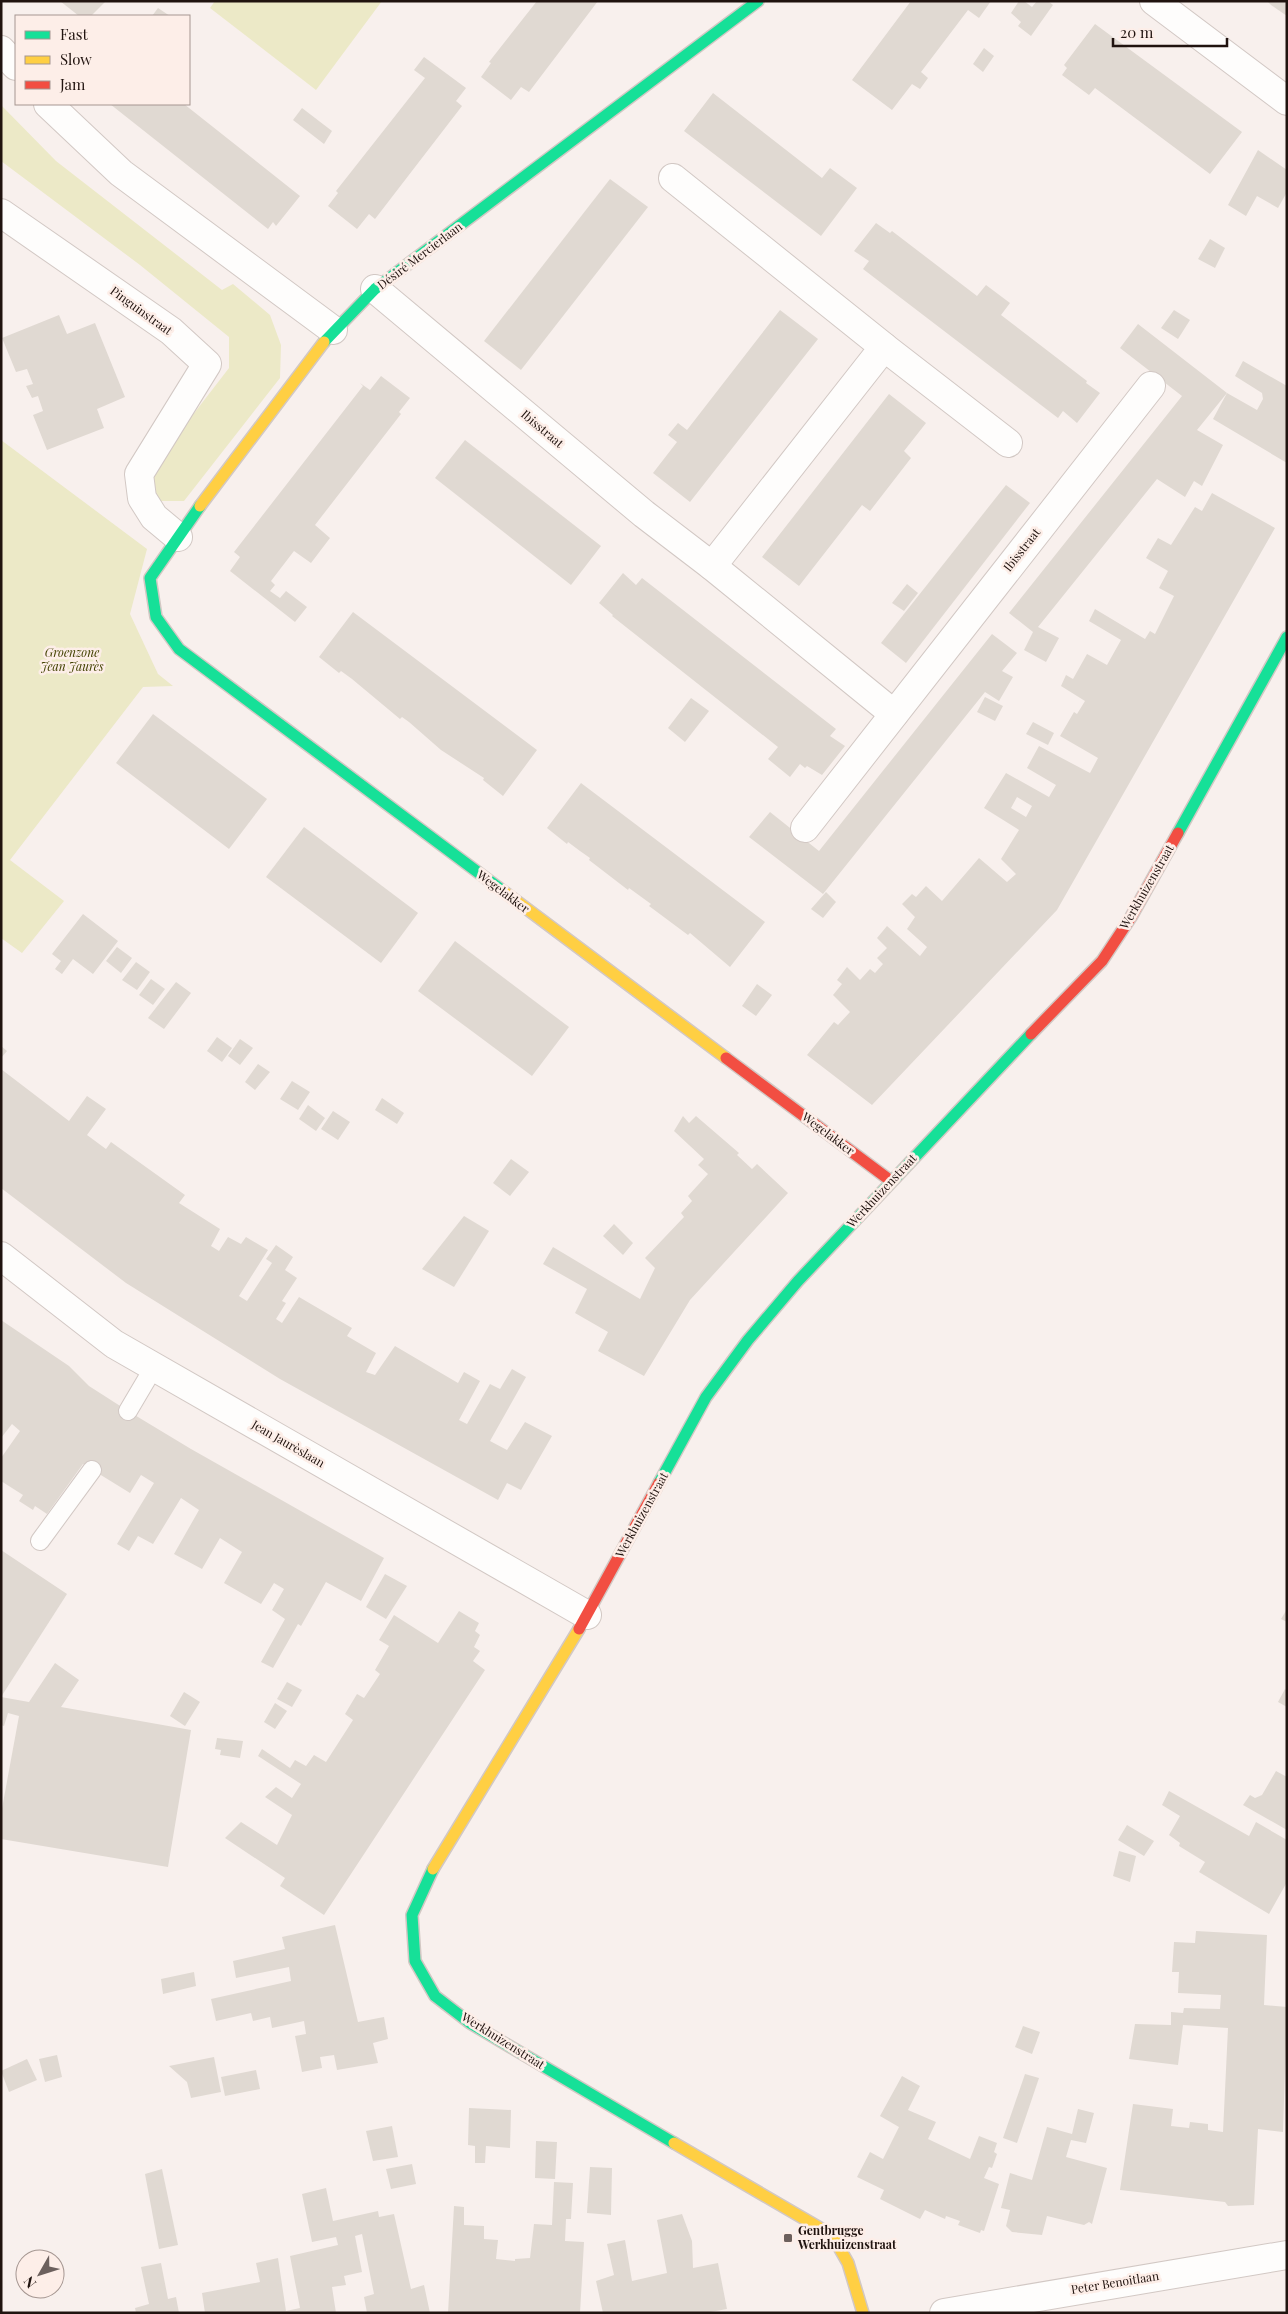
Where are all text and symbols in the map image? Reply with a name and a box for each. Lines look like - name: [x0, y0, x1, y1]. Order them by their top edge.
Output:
- legend: [15, 15, 190, 105]
- scale bar: [1113, 15, 1227, 47]
- text: 20 m: [1120, 22, 1154, 42]
- text: Fast: [60, 24, 89, 44]
- text: Slow: [60, 49, 92, 69]
- text: Jam: [59, 74, 86, 94]
- street label: Désiré Mercierlaan: [374, 218, 465, 292]
- street label: Pinguinstraat: [107, 282, 176, 338]
- street label: Ibisstraat: [518, 406, 568, 451]
- street label: Ibisstraat: [999, 524, 1044, 574]
- park label: Groenzone Jean Jaurès: [40, 644, 104, 674]
- street label: Werkhuizenstraat: [1115, 841, 1177, 933]
- street label: Wegelakker: [473, 866, 534, 917]
- street label: Wegelakker: [798, 1108, 859, 1159]
- street label: Werkhuizenstraat: [842, 1150, 920, 1231]
- street label: Jean Jaurèslaan: [248, 1415, 328, 1470]
- street label: Werkhuizenstraat: [611, 1468, 672, 1561]
- street label: Werkhuizenstraat: [458, 2008, 549, 2073]
- place label: Gentbrugge Werkhuizenstraat: [797, 2222, 897, 2252]
- marker: Gentbrugge Werkhuizenstraat: [782, 2232, 794, 2244]
- north arrow: [15, 2249, 65, 2299]
- street label: Peter Benoitlaan: [1070, 2267, 1160, 2297]
- text: N: [19, 2273, 40, 2292]

